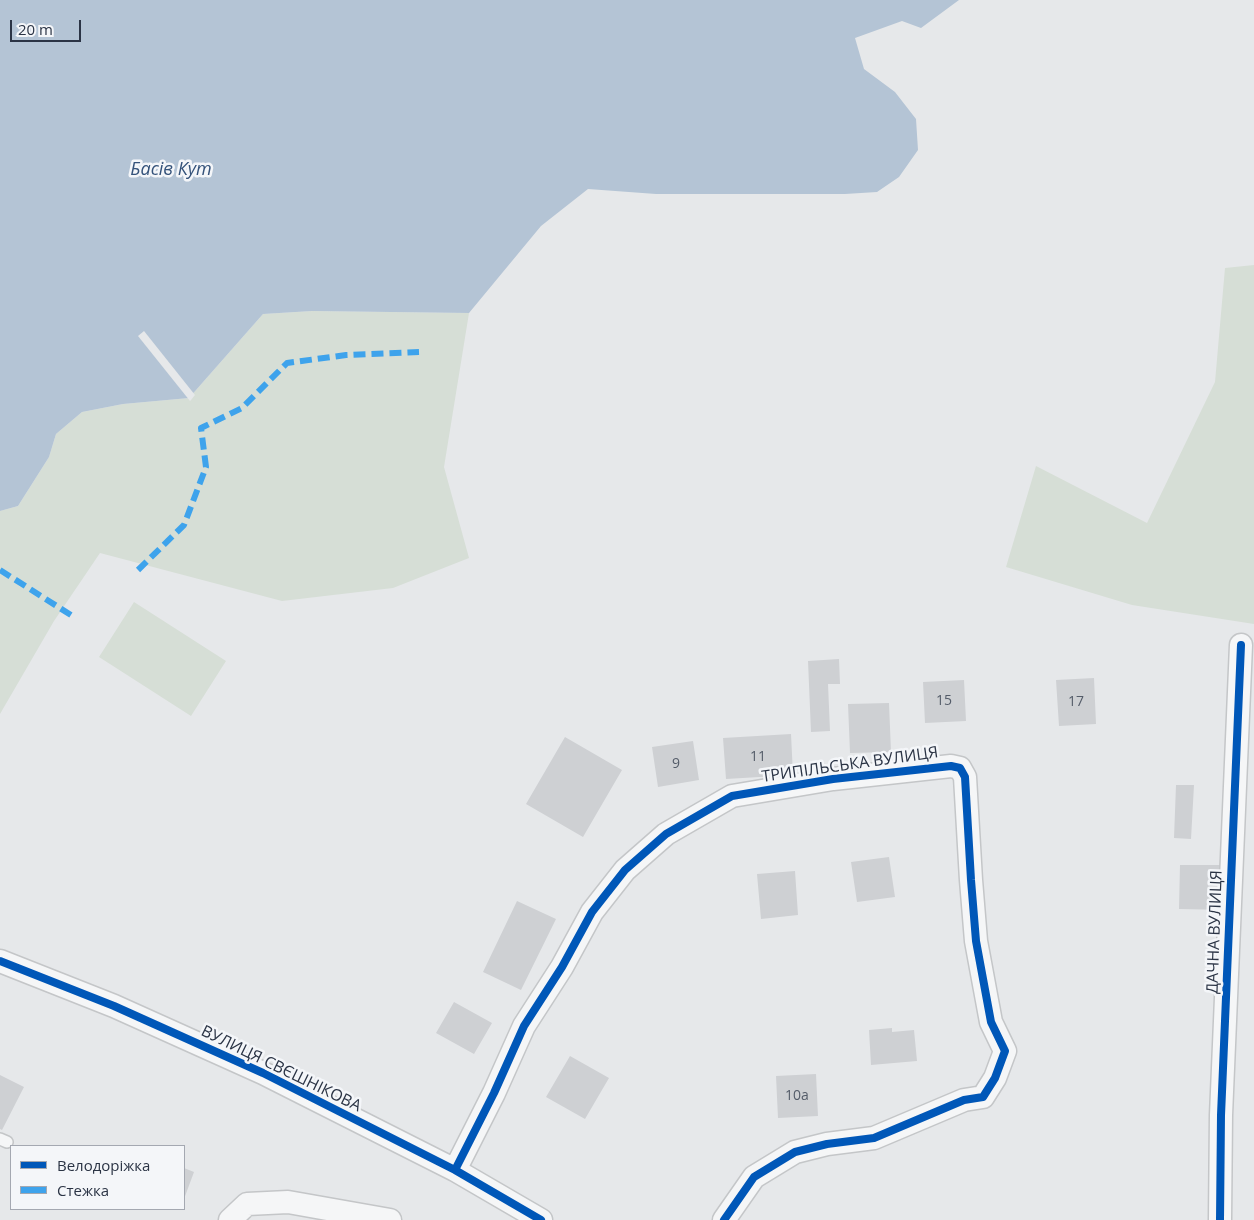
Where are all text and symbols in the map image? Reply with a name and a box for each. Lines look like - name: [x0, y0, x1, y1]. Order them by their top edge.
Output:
- scale bar: [12, 10, 84, 42]
- text: 20 m: [18, 19, 53, 39]
- water label: Басів Кут: [130, 159, 212, 181]
- house number: 15: [936, 693, 952, 709]
- house number: 17: [1068, 694, 1084, 710]
- street label: ТРИПІЛЬСЬКА ВУЛИЦЯ: [761, 743, 939, 787]
- house number: 11: [750, 749, 766, 765]
- house number: 9: [672, 756, 680, 772]
- street label: ДАЧНА ВУЛИЦЯ: [1203, 870, 1227, 994]
- street label: ВУЛИЦЯ СВЄШНІКОВА: [198, 1022, 364, 1116]
- house number: 10а: [785, 1088, 809, 1104]
- legend: [10, 1145, 185, 1210]
- text: Велодоріжка: [57, 1155, 150, 1175]
- text: Стежка: [57, 1180, 109, 1200]

